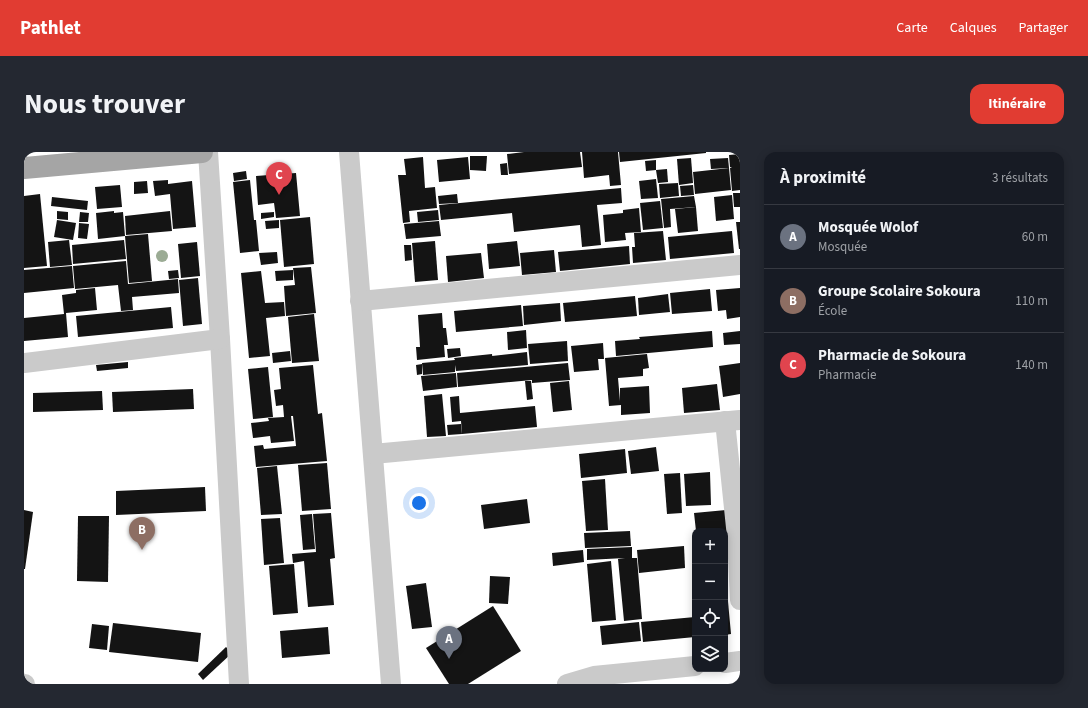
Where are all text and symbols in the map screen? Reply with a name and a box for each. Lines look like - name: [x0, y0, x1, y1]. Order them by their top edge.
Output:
- text: Pathlet: [20, 15, 81, 42]
- text: Carte: [896, 18, 928, 38]
- text: Calques: [950, 18, 997, 38]
- text: Partager: [1019, 18, 1068, 38]
- text: Nous trouver: [24, 84, 185, 124]
- button: Itinéraire: [970, 84, 1064, 124]
- pin: C: [266, 162, 292, 195]
- text: À proximité: [780, 166, 866, 190]
- text: 3 résultats: [992, 169, 1048, 187]
- text: Mosquée Wolof: [818, 217, 918, 238]
- text: A: [789, 228, 797, 246]
- text: 60 m: [1022, 228, 1048, 246]
- text: Mosquée: [818, 238, 867, 256]
- text: Groupe Scolaire Sokoura: [818, 281, 981, 302]
- text: B: [789, 292, 797, 310]
- text: 110 m: [1015, 292, 1048, 310]
- text: École: [818, 302, 847, 320]
- text: Pharmacie de Sokoura: [818, 345, 966, 366]
- text: C: [789, 356, 797, 374]
- text: 140 m: [1015, 356, 1048, 374]
- text: Pharmacie: [818, 366, 876, 384]
- your location: [409, 493, 429, 513]
- pin: B: [129, 517, 155, 550]
- map controls: [692, 528, 728, 672]
- button: +: [692, 528, 728, 564]
- button: −: [692, 564, 728, 600]
- button: locate: [692, 600, 728, 636]
- pin: A: [436, 626, 462, 659]
- button: layers: [692, 636, 728, 672]

